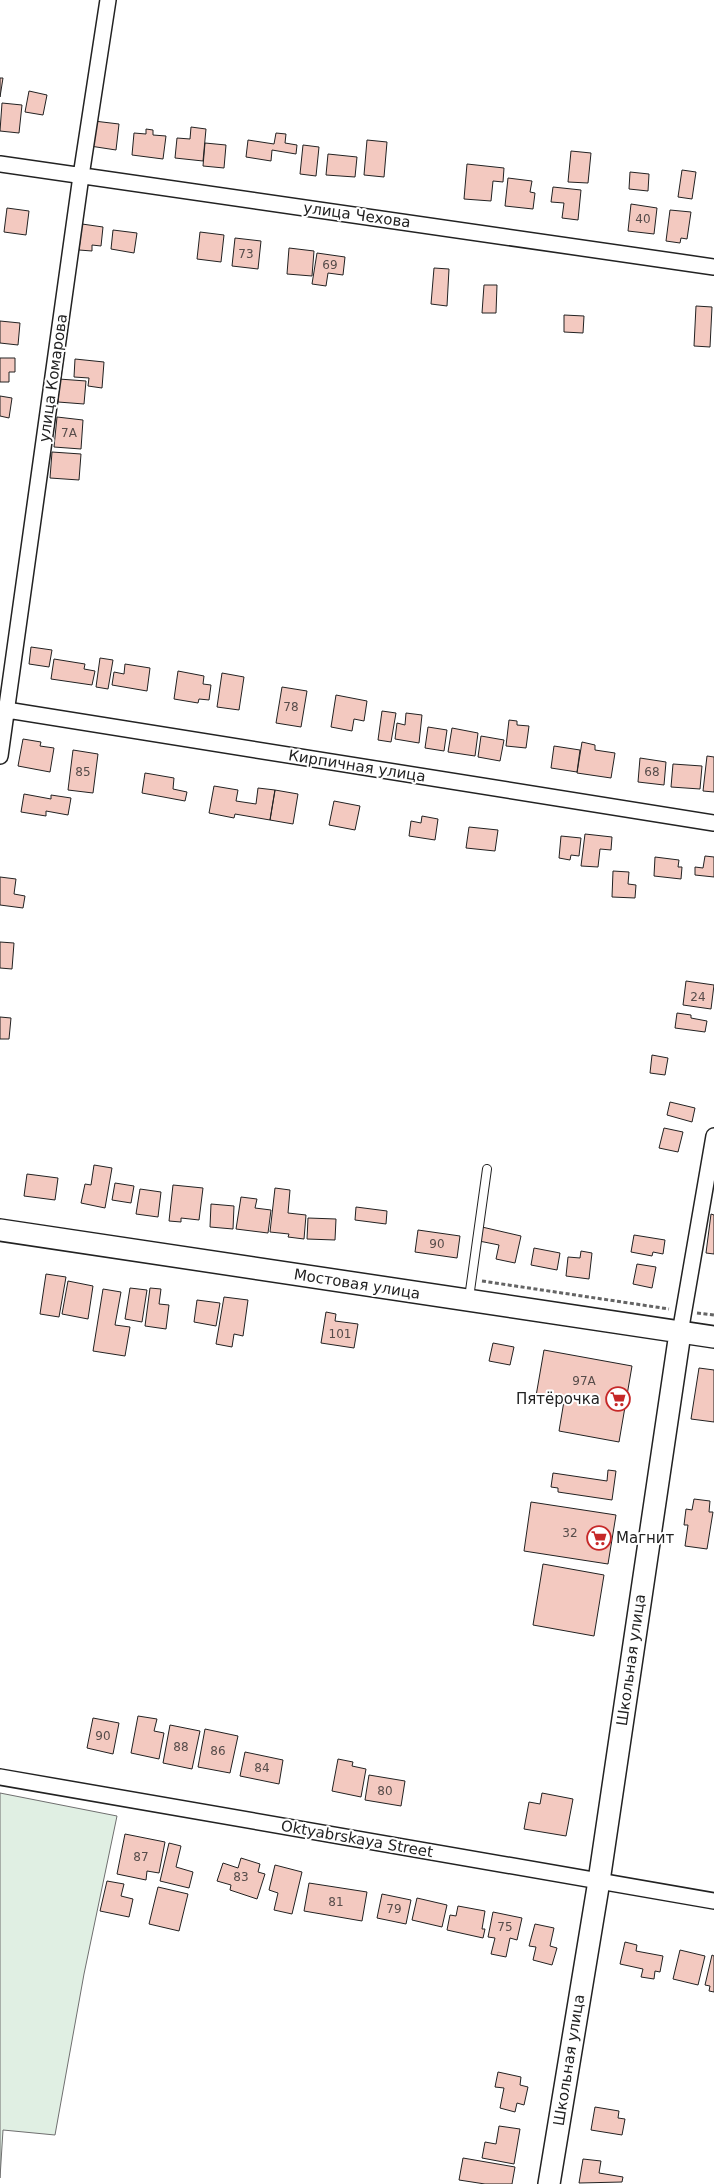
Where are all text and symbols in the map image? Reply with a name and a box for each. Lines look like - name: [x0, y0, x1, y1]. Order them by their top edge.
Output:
- street label: улица Чехова: [302, 199, 412, 231]
- house number: 40: [635, 212, 651, 226]
- house number: 73: [238, 247, 254, 261]
- house number: 69: [322, 258, 338, 272]
- street label: улица Комарова: [35, 313, 71, 443]
- house number: 7А: [61, 426, 78, 440]
- house number: 78: [283, 700, 299, 714]
- street label: Кирпичная улица: [287, 746, 427, 786]
- house number: 85: [75, 765, 91, 779]
- house number: 68: [644, 765, 660, 779]
- house number: 24: [690, 990, 706, 1004]
- house number: 90: [429, 1237, 445, 1251]
- street label: Мостовая улица: [293, 1265, 421, 1303]
- house number: 101: [329, 1327, 351, 1341]
- house number: 97А: [572, 1374, 597, 1388]
- supermarket icon: Пятёрочка: [605, 1386, 631, 1412]
- place label: Пятёрочка: [516, 1390, 600, 1408]
- supermarket icon: Магнит: [586, 1525, 612, 1551]
- house number: 32: [562, 1526, 578, 1540]
- place label: Магнит: [616, 1529, 675, 1547]
- street label: Школьная улица: [613, 1593, 649, 1727]
- house number: 90: [95, 1729, 111, 1743]
- house number: 88: [173, 1740, 189, 1754]
- house number: 86: [210, 1744, 226, 1758]
- house number: 84: [254, 1761, 270, 1775]
- house number: 80: [377, 1784, 393, 1798]
- street label: Oktyabrskaya Street: [280, 1817, 434, 1861]
- house number: 87: [133, 1850, 149, 1864]
- house number: 83: [233, 1870, 249, 1884]
- house number: 81: [328, 1895, 344, 1909]
- house number: 79: [386, 1902, 402, 1916]
- house number: 75: [497, 1920, 513, 1934]
- street label: Школьная улица: [550, 1993, 588, 2127]

